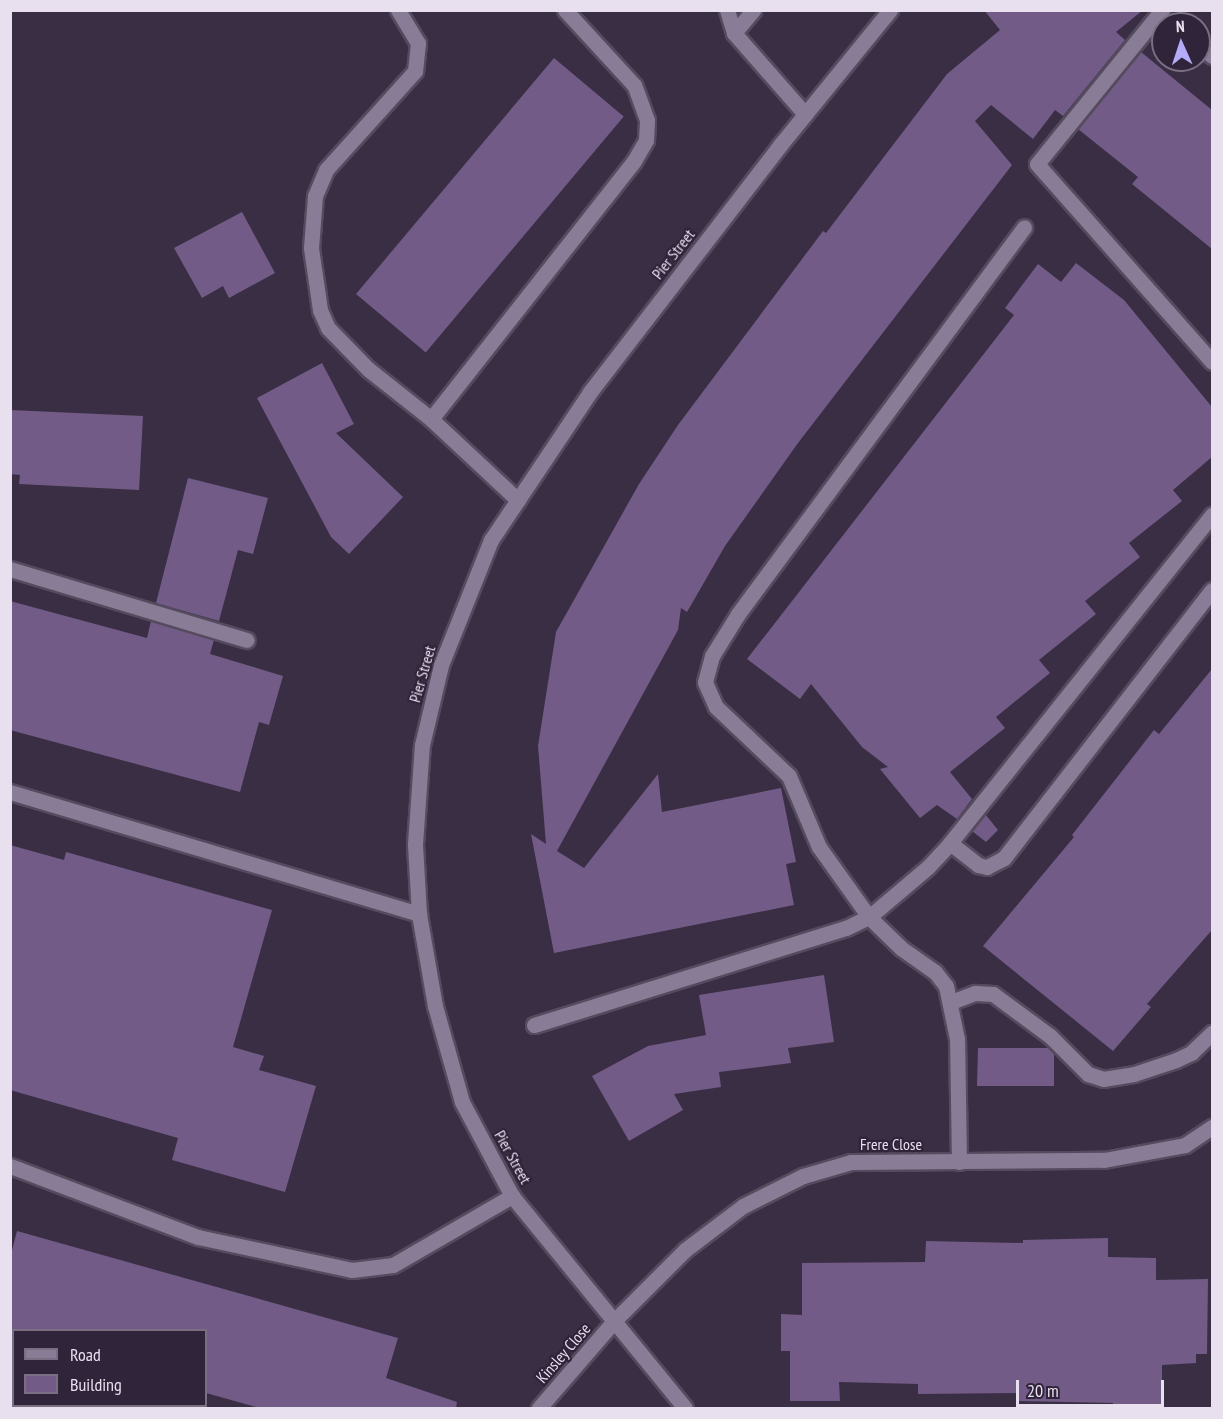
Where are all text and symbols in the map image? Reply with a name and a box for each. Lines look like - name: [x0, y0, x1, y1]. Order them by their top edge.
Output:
- north arrow: [1151, 12, 1211, 72]
- text: N: [1175, 16, 1185, 36]
- street label: Pier Street: [648, 225, 698, 283]
- street label: Pier Street: [405, 643, 439, 705]
- street label: Pier Street: [490, 1127, 536, 1187]
- street label: Frere Close: [860, 1134, 922, 1154]
- street label: Kinsley Close: [532, 1319, 594, 1387]
- legend: [12, 1329, 207, 1407]
- text: Road: [70, 1343, 101, 1366]
- scale bar: [1019, 1368, 1168, 1406]
- text: Building: [70, 1373, 122, 1396]
- text: 20 m: [1027, 1379, 1059, 1402]

